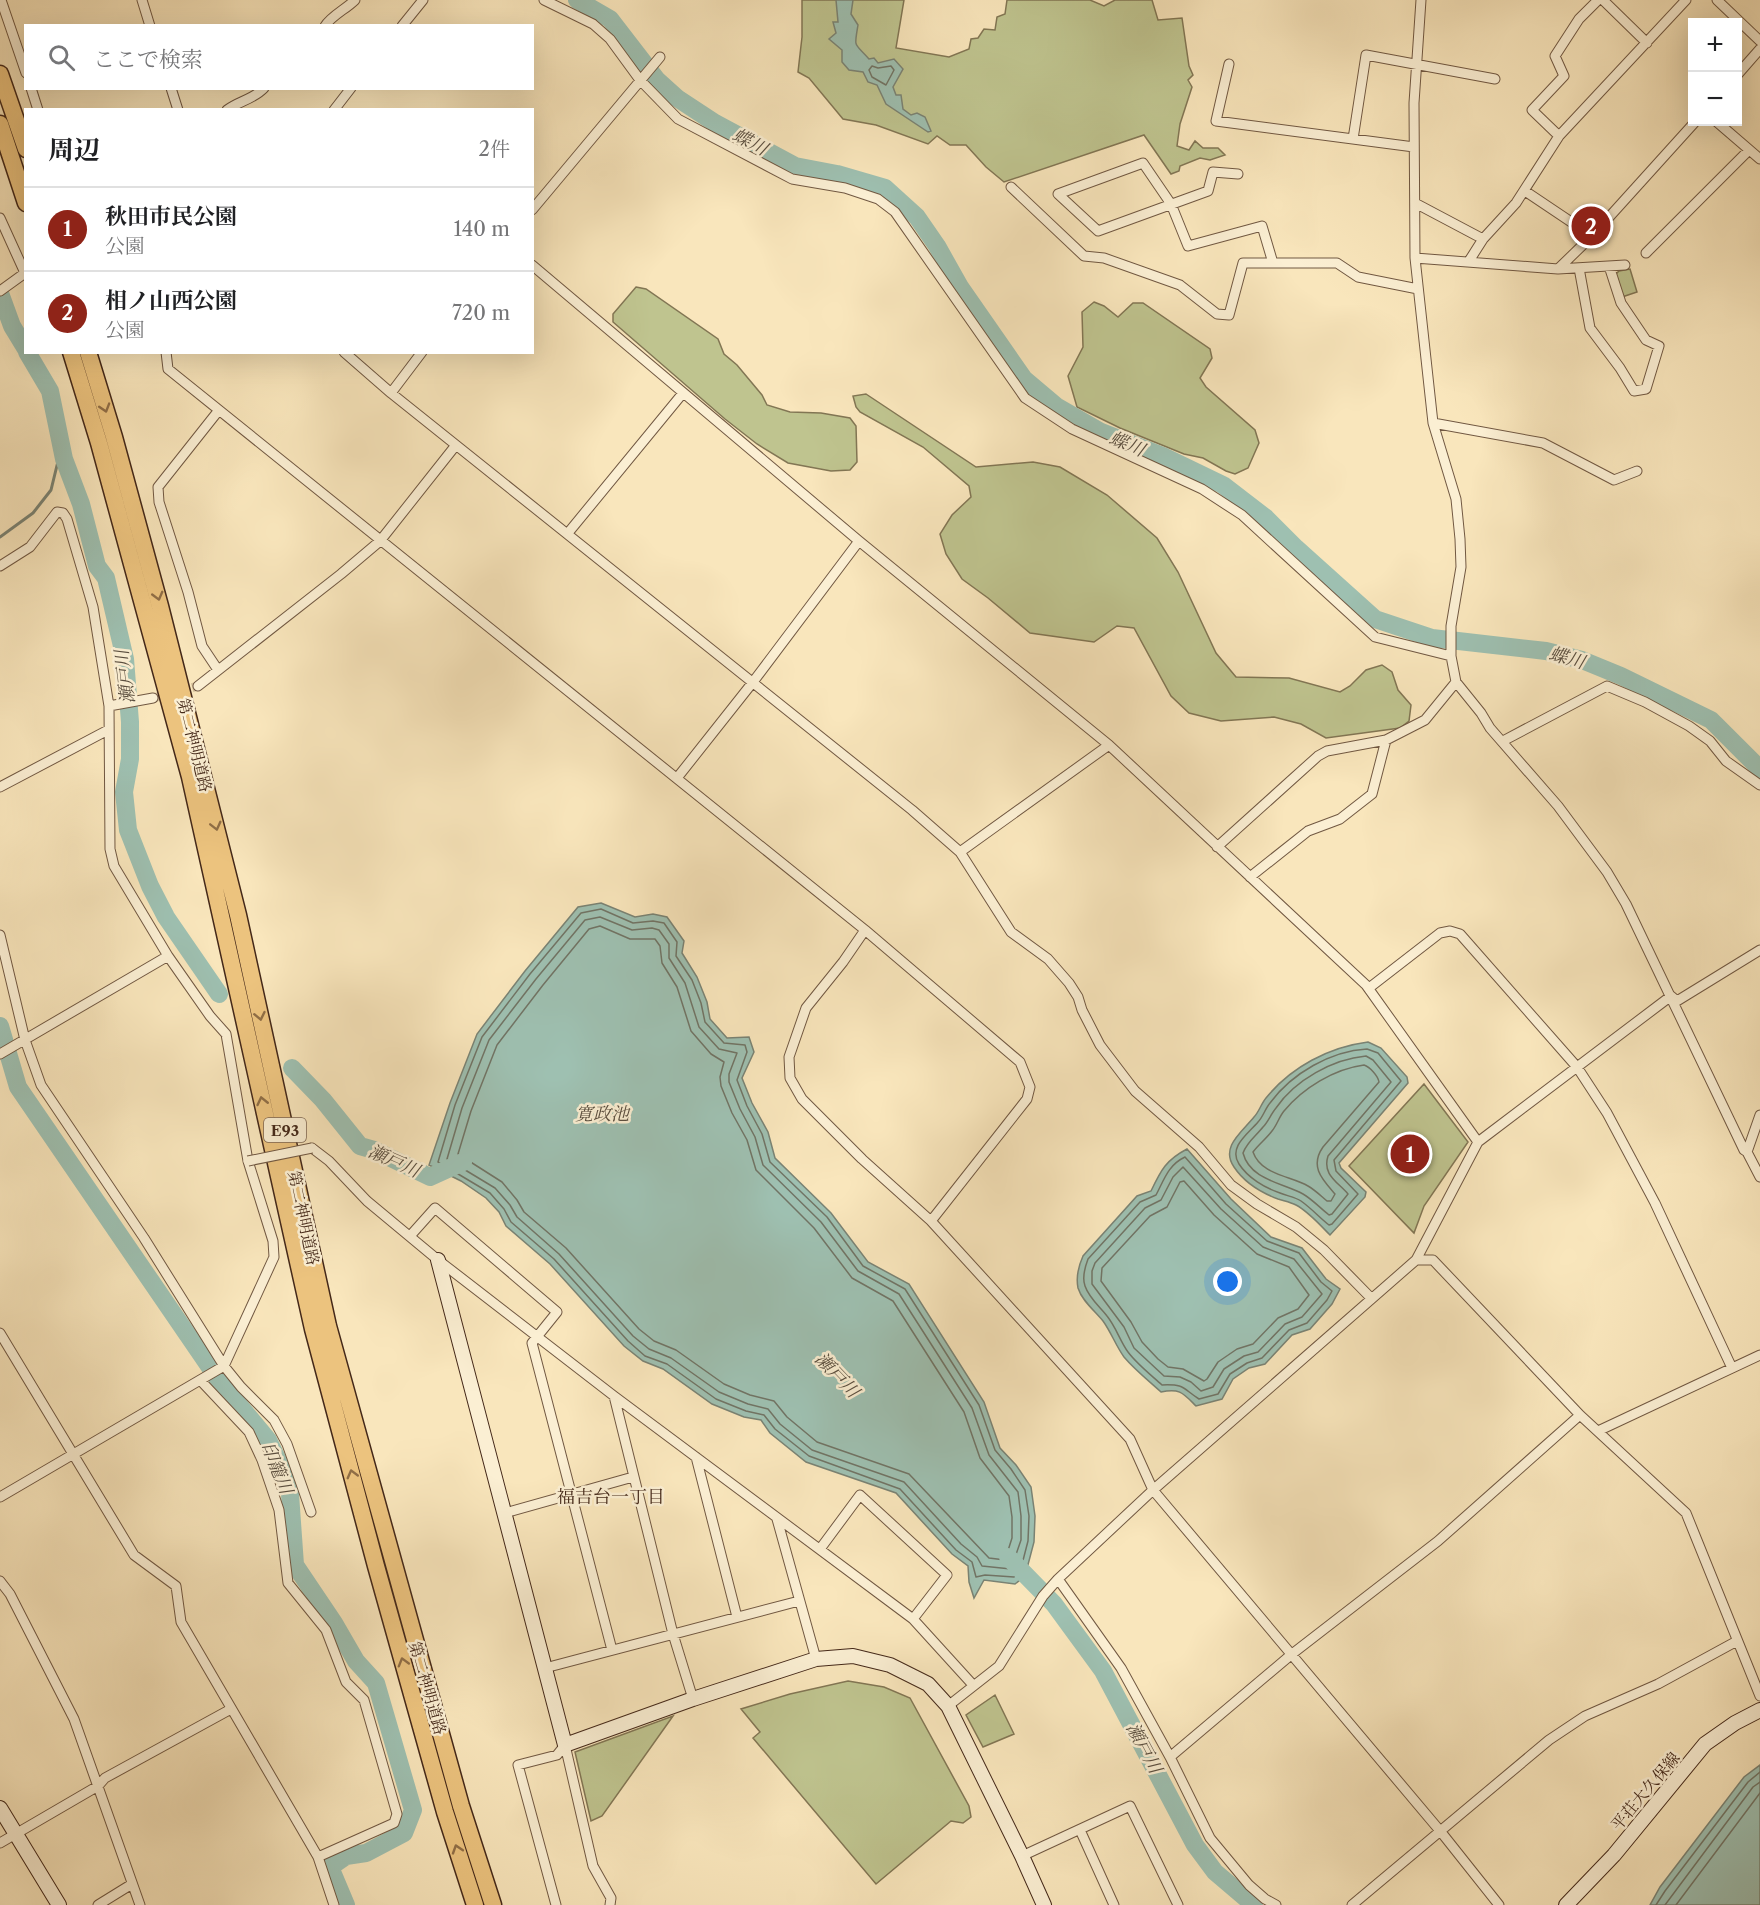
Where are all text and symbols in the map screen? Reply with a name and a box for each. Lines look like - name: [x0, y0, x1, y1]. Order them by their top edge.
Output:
- map controls: [1688, 18, 1742, 126]
- button: +: [1688, 18, 1742, 72]
- search box: [24, 24, 534, 90]
- icon: search: [45, 41, 78, 74]
- text: ここで検索: [93, 46, 203, 73]
- button: −: [1688, 72, 1742, 126]
- water label: 蝶川: [729, 124, 773, 161]
- text: 周辺: [48, 134, 100, 166]
- text: 2件: [479, 137, 510, 161]
- text: 秋田市民公園: [105, 203, 237, 230]
- pin: 2: [1572, 204, 1610, 248]
- text: 1: [63, 217, 72, 241]
- text: 140 m: [453, 217, 510, 241]
- text: 公園: [105, 234, 145, 258]
- text: 相ノ山西公園: [105, 287, 237, 314]
- text: 2: [62, 301, 73, 325]
- text: 720 m: [452, 301, 510, 325]
- text: 公園: [105, 318, 145, 342]
- one-way arrow: [98, 402, 111, 413]
- water label: 蝶川: [1106, 427, 1150, 462]
- one-way arrow: [151, 590, 163, 601]
- water label: 蝶川: [1547, 642, 1589, 674]
- water label: 瀬戸川: [111, 647, 139, 705]
- street label: 第二神明道路: [174, 696, 216, 794]
- one-way arrow: [208, 821, 221, 831]
- one-way arrow: [253, 1011, 266, 1021]
- one-way arrow: [257, 1096, 270, 1106]
- water label: 寛政池: [575, 1103, 631, 1125]
- road number: E93: [264, 1118, 306, 1142]
- pin: 1: [1390, 1132, 1430, 1176]
- water label: 瀬戸川: [365, 1140, 425, 1183]
- street label: 第二神明道路: [284, 1169, 324, 1267]
- your location: [1213, 1267, 1242, 1296]
- water label: 瀬戸川: [810, 1348, 865, 1404]
- water label: 印籠川: [257, 1439, 298, 1499]
- one-way arrow: [346, 1469, 359, 1479]
- district label: 福吉台一丁目: [557, 1486, 665, 1508]
- street label: 第二神明道路: [405, 1639, 451, 1737]
- one-way arrow: [398, 1657, 410, 1668]
- water label: 瀬戸川: [1122, 1719, 1167, 1779]
- street label: 平荘大久保線: [1606, 1748, 1684, 1834]
- one-way arrow: [452, 1844, 464, 1855]

